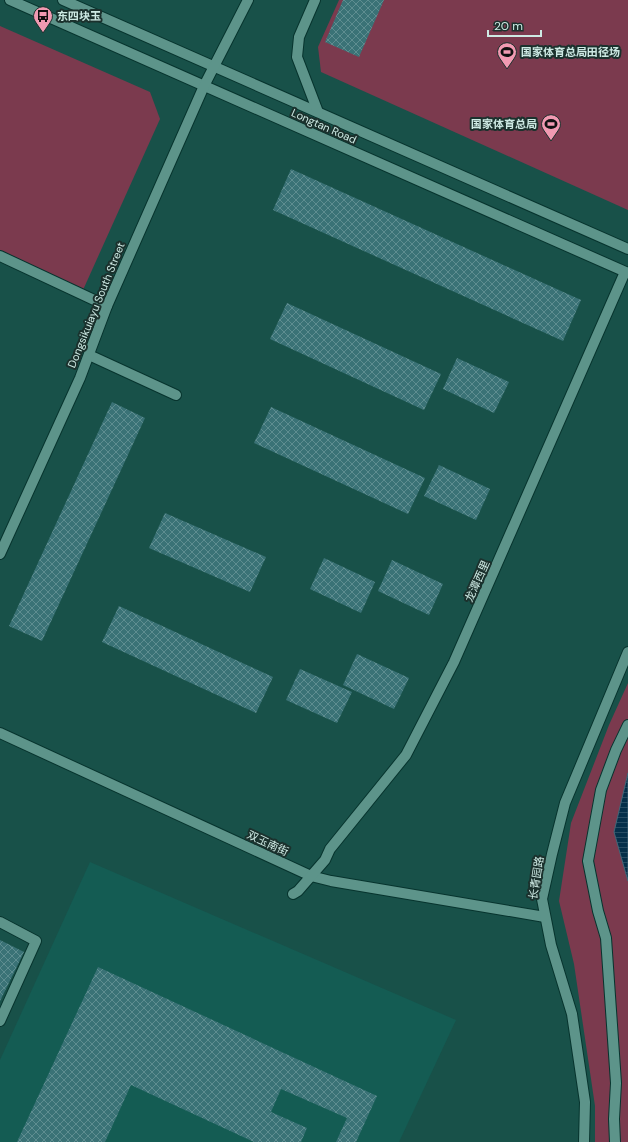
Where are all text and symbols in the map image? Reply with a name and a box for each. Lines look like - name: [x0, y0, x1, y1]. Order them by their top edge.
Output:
- bus stop icon: 东四块玉: [32, 5, 54, 33]
- place label: 东四块玉: [57, 9, 101, 23]
- scale bar: [488, 12, 541, 38]
- text: 20 m: [494, 18, 523, 34]
- sports icon: 国家体育总局田径场: [496, 41, 518, 69]
- place label: 国家体育总局田径场: [521, 45, 620, 59]
- street label: Longtan Road: [289, 105, 359, 147]
- sports icon: 国家体育总局: [540, 113, 562, 141]
- place label: 国家体育总局: [471, 117, 537, 131]
- street label: Dongsikuiayu South Street: [64, 240, 128, 370]
- street label: 龙潭西里: [462, 558, 492, 604]
- street label: 双玉南街: [245, 827, 291, 859]
- street label: 长青园路: [526, 855, 546, 901]

